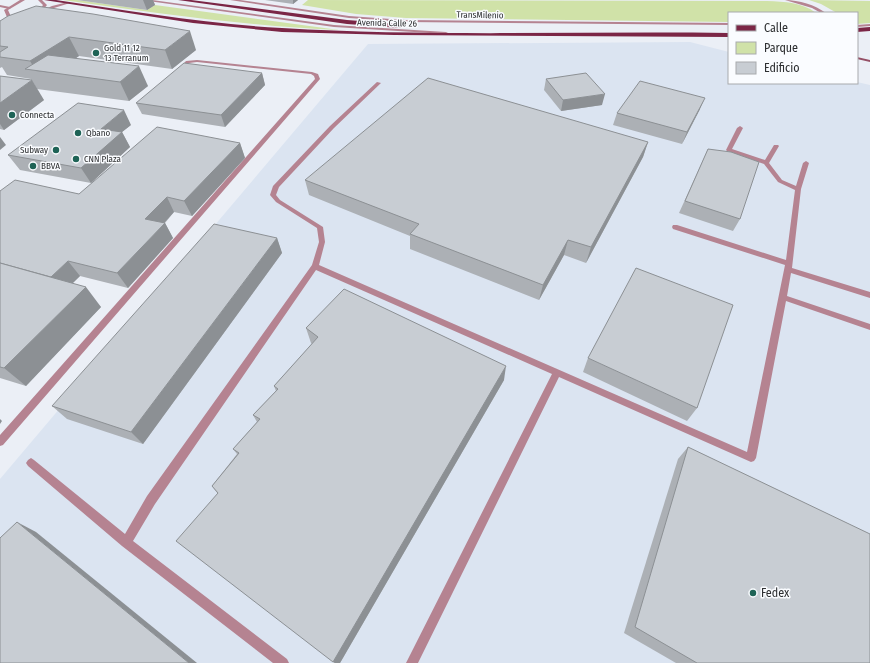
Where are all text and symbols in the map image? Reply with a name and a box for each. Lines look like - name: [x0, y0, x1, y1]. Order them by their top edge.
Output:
- street label: TransMilenio: [456, 10, 504, 20]
- legend: [728, 12, 858, 84]
- street label: Avenida Calle 26: [357, 17, 418, 29]
- text: Calle: [764, 21, 788, 35]
- text: Parque: [764, 41, 798, 55]
- place label: Gold 11 12 13 Terranum: [104, 43, 149, 63]
- marker: Gold 11 12 13 Terranum: [91, 48, 101, 58]
- text: Edificio: [764, 61, 800, 75]
- marker: Connecta: [7, 110, 17, 120]
- place label: Connecta: [20, 110, 55, 120]
- marker: Qbano: [73, 128, 83, 138]
- place label: Qbano: [86, 128, 111, 138]
- place label: Subway: [20, 145, 48, 155]
- marker: Subway: [51, 145, 61, 155]
- marker: CNN Plaza: [71, 154, 81, 164]
- place label: CNN Plaza: [84, 154, 121, 164]
- marker: BBVA: [28, 161, 38, 171]
- place label: BBVA: [41, 161, 60, 171]
- place label: Fedex: [761, 586, 790, 600]
- marker: Fedex: [748, 588, 758, 598]

